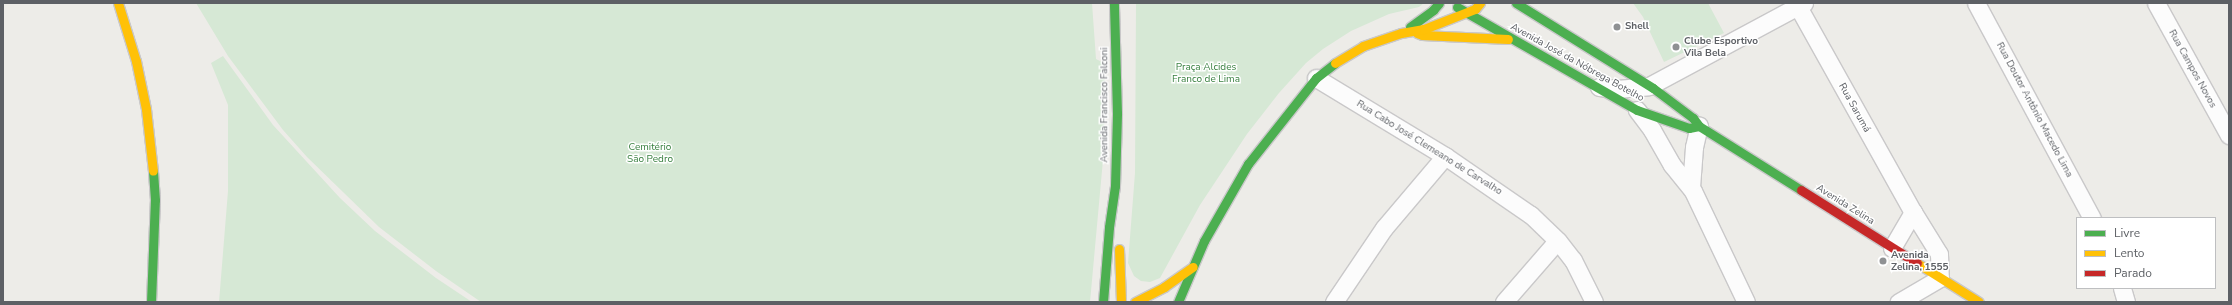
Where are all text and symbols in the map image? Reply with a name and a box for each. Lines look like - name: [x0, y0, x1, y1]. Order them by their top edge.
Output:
- street label: Avenida José da Nóbrega Botelho: [1508, 21, 1646, 105]
- place label: Shell: [1625, 21, 1649, 33]
- marker: Shell: [1612, 22, 1622, 32]
- street label: Rua Campos Novos: [2165, 28, 2219, 110]
- place label: Clube Esportivo Vila Bela: [1684, 35, 1758, 58]
- street label: Rua Doutor Antônio Macedo Lima: [1993, 40, 2075, 180]
- marker: Clube Esportivo Vila Bela: [1671, 42, 1681, 52]
- street label: Avenida Francisco Falconi: [1099, 47, 1111, 163]
- park label: Praça Alcides Franco de Lima: [1172, 61, 1240, 84]
- street label: Rua Sarumá: [1836, 81, 1872, 135]
- street label: Rua Cabo José Clemeano de Carvalho: [1354, 98, 1504, 198]
- park label: Cemitério São Pedro: [627, 141, 673, 164]
- street label: Avenida Zelina: [1814, 182, 1876, 228]
- legend: [2076, 217, 2216, 289]
- text: Livre: [2114, 225, 2140, 241]
- text: Lento: [2114, 245, 2144, 261]
- place label: Avenida Zelina, 1555: [1891, 249, 1949, 272]
- marker: Avenida Zelina, 1555: [1878, 256, 1888, 266]
- text: Parado: [2114, 265, 2152, 281]

